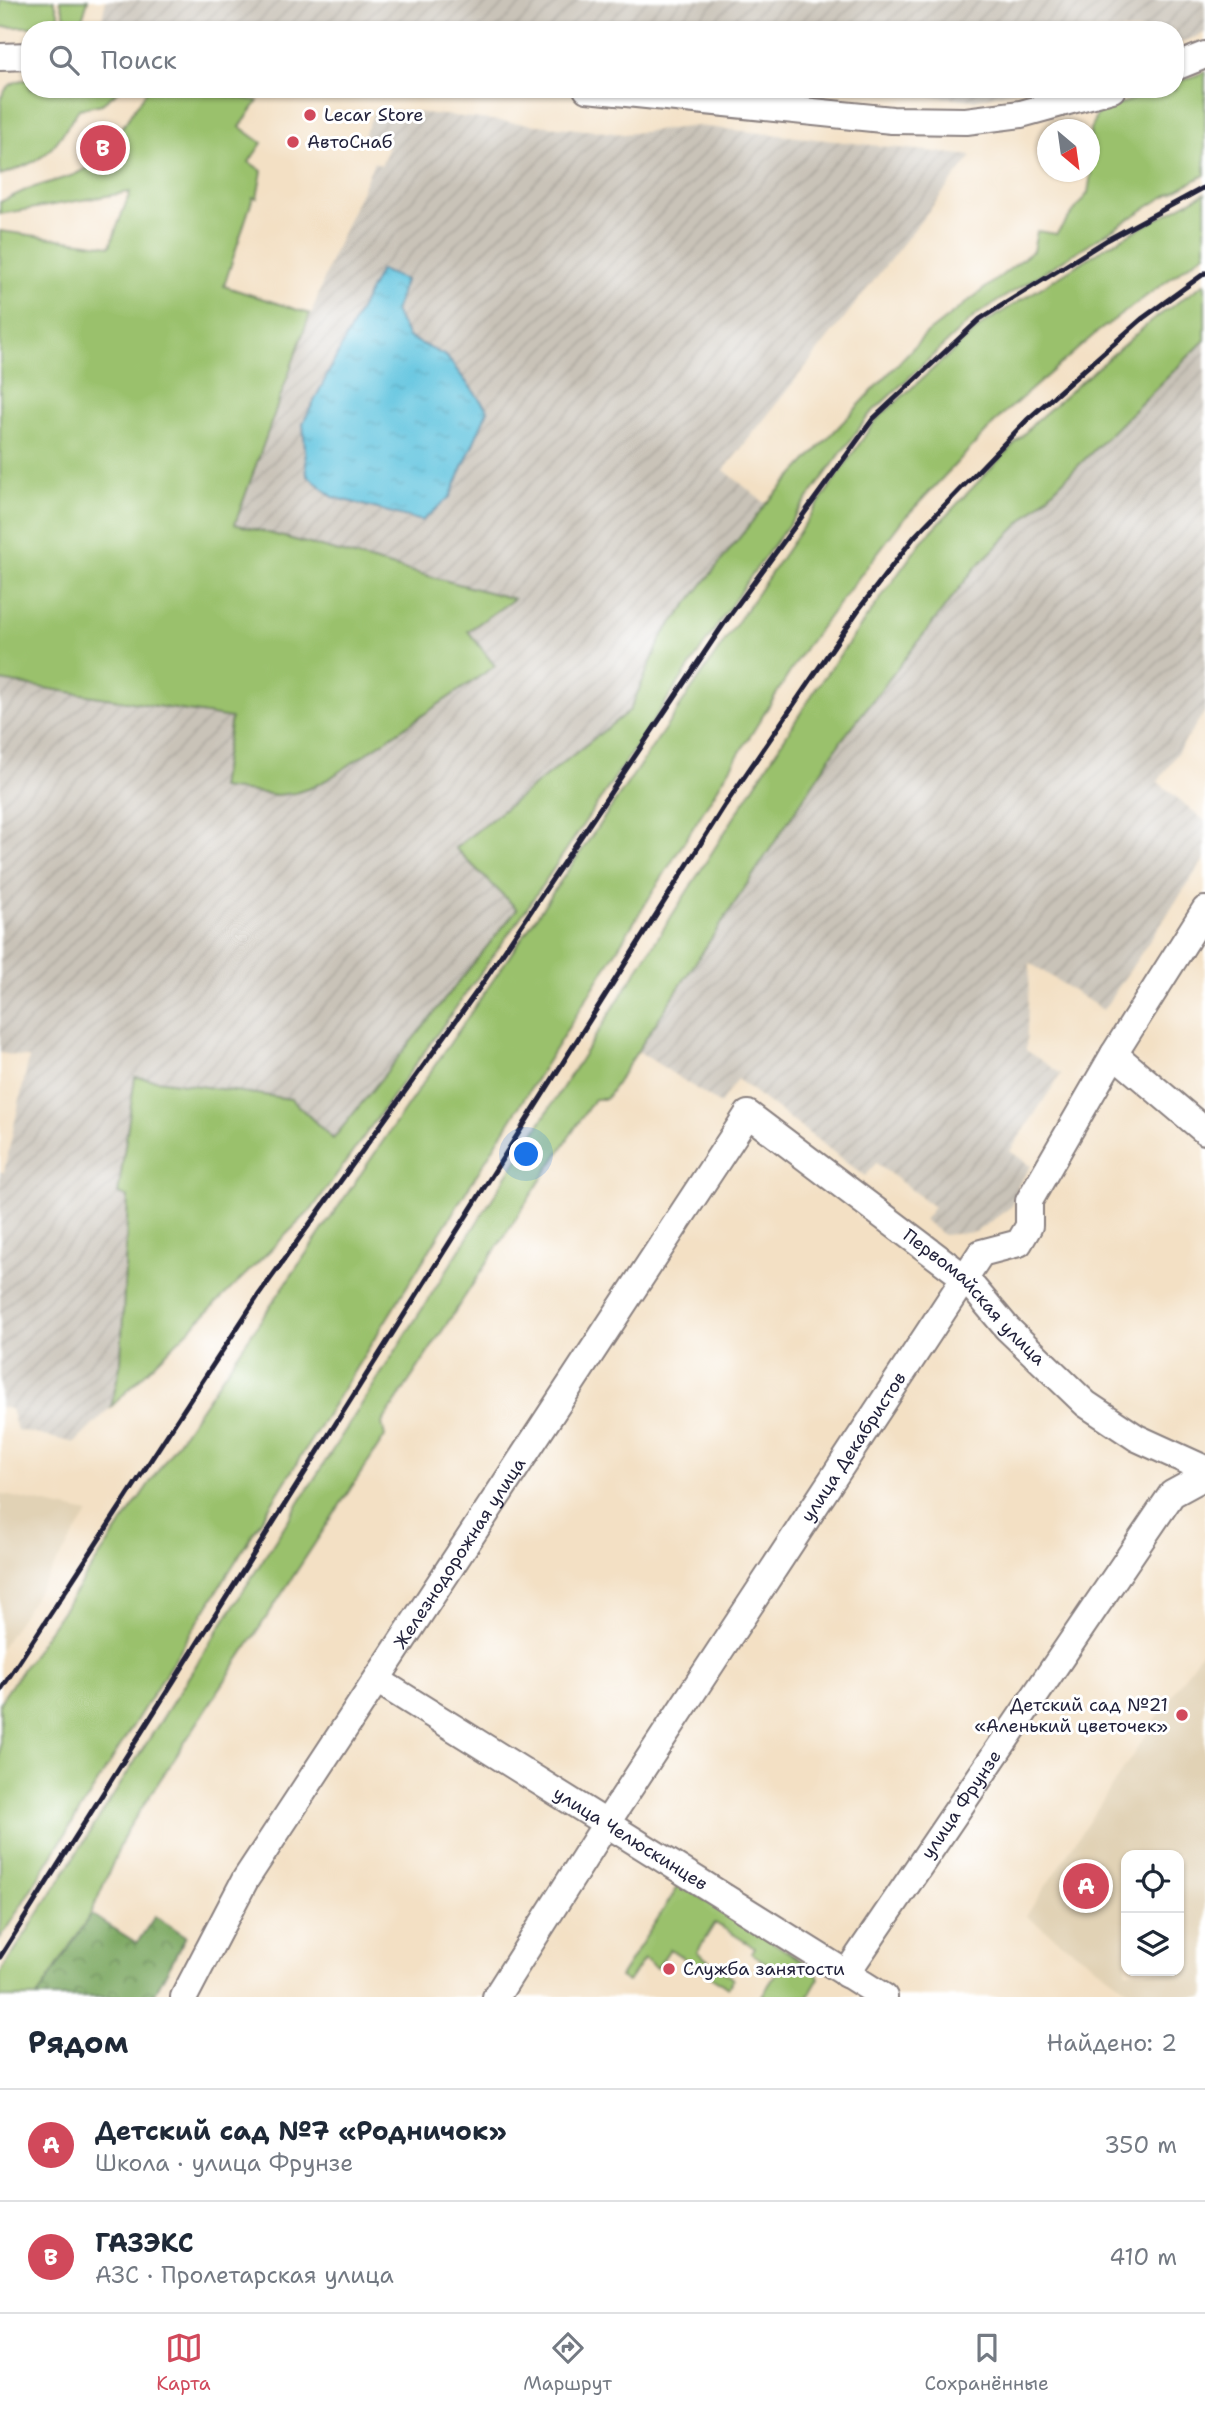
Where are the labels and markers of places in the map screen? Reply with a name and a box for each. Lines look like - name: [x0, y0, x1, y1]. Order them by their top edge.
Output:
- place label: Lecar Store: [324, 103, 423, 127]
- marker: Lecar Store: [302, 107, 318, 123]
- pin: B: [80, 122, 126, 174]
- place label: АвтоСнаб: [307, 130, 392, 154]
- marker: АвтоСнаб: [285, 134, 301, 150]
- place label: Детский сад №21 «Аленький цветочек»: [975, 1693, 1168, 1738]
- marker: Детский сад №21 «Аленький цветочек»: [1174, 1707, 1190, 1723]
- pin: A: [1063, 1860, 1109, 1912]
- place label: Служба занятости: [683, 1957, 845, 1981]
- marker: Служба занятости: [661, 1961, 677, 1977]

